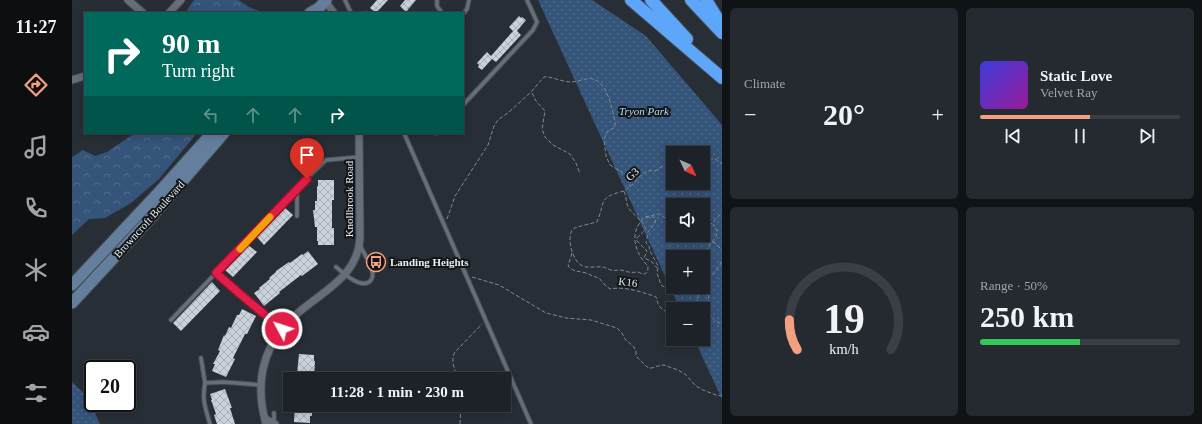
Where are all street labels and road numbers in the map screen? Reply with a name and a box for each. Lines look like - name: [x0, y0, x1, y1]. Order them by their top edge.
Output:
- street label: Knollbrook Road: [343, 160, 355, 237]
- street label: G3: [623, 165, 641, 183]
- street label: Browncroft Boulevard: [111, 178, 187, 260]
- street label: K16: [618, 275, 639, 289]

